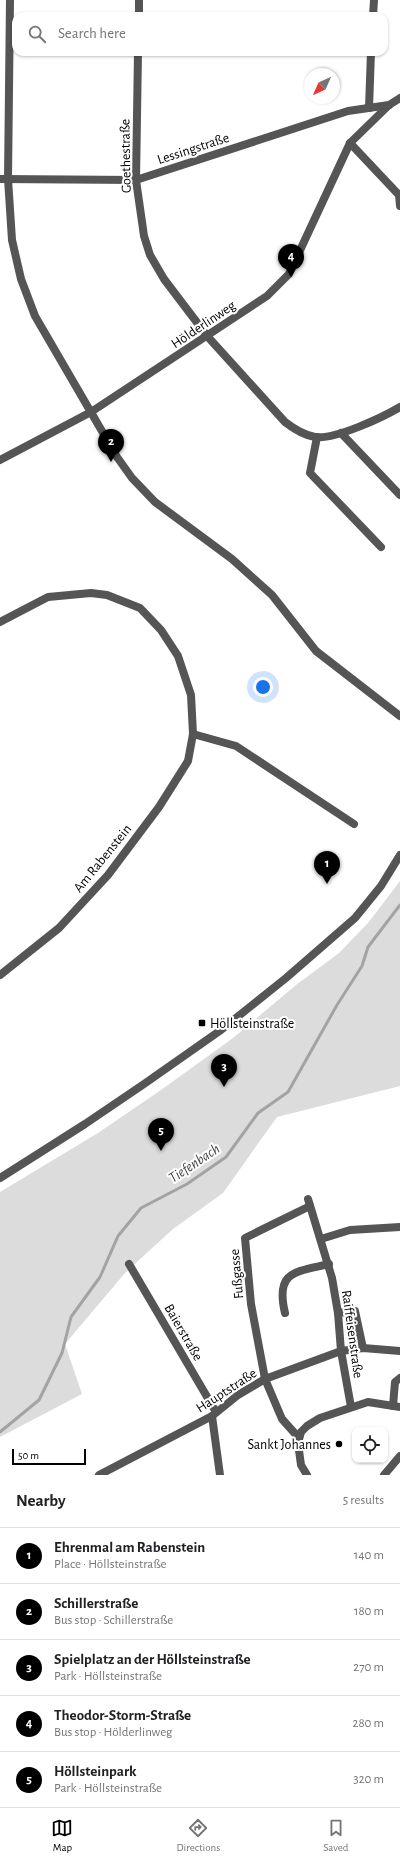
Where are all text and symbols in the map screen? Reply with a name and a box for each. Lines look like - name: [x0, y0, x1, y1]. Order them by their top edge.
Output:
- search box: [12, 12, 388, 56]
- icon: search: [26, 23, 48, 45]
- text: Search here: [58, 26, 126, 41]
- north arrow: [304, 68, 340, 104]
- street label: Goethestraße: [118, 119, 134, 193]
- street label: Lessingstraße: [156, 131, 231, 167]
- pin: 4: [278, 244, 304, 277]
- street label: Hölderlinweg: [169, 298, 238, 351]
- pin: 2: [98, 429, 124, 462]
- your location: [253, 677, 273, 697]
- street label: Am Rabenstein: [71, 822, 134, 895]
- pin: 1: [314, 851, 340, 884]
- place label: Höllsteinstraße: [210, 1017, 294, 1031]
- marker: Höllsteinstraße: [197, 1018, 207, 1028]
- pin: 3: [211, 1054, 237, 1087]
- pin: 5: [148, 1118, 174, 1151]
- water label: Tiefenbach: [166, 1141, 222, 1186]
- street label: Fußgasse: [228, 1248, 246, 1300]
- street label: Raiffeisenstraße: [339, 1289, 365, 1379]
- street label: Baierstraße: [161, 1302, 205, 1363]
- street label: Hauptstraße: [194, 1366, 259, 1416]
- map controls: [352, 1427, 388, 1463]
- button: locate: [352, 1427, 388, 1463]
- place label: Sankt Johannes: [247, 1438, 331, 1452]
- marker: Sankt Johannes: [334, 1439, 344, 1449]
- scale bar: [12, 1447, 86, 1466]
- text: 50 m: [18, 1450, 39, 1461]
- text: Nearby: [16, 1492, 66, 1509]
- text: 5 results: [343, 1494, 384, 1507]
- text: Ehrenmal am Rabenstein: [54, 1540, 205, 1555]
- text: 1: [27, 1549, 31, 1562]
- text: 140 m: [354, 1549, 384, 1562]
- text: Place · Höllsteinstraße: [54, 1558, 167, 1571]
- text: Schillerstraße: [54, 1596, 138, 1611]
- text: 2: [26, 1605, 32, 1618]
- text: 180 m: [354, 1605, 384, 1618]
- text: Bus stop · Schillerstraße: [54, 1614, 173, 1627]
- text: Spielplatz an der Höllsteinstraße: [54, 1652, 251, 1667]
- text: 3: [26, 1661, 32, 1674]
- text: 270 m: [353, 1661, 384, 1674]
- text: Park · Höllsteinstraße: [54, 1670, 162, 1683]
- text: Theodor-Storm-Straße: [54, 1708, 191, 1723]
- text: 4: [26, 1717, 32, 1730]
- text: 280 m: [353, 1717, 384, 1730]
- text: Bus stop · Hölderlinweg: [54, 1726, 172, 1739]
- text: Höllsteinpark: [54, 1764, 137, 1779]
- text: 5: [26, 1773, 32, 1786]
- text: 320 m: [353, 1773, 384, 1786]
- text: Park · Höllsteinstraße: [54, 1782, 162, 1795]
- tab: Map: [51, 1817, 73, 1854]
- tab: Directions: [176, 1817, 220, 1854]
- tab: Saved: [323, 1817, 348, 1854]

